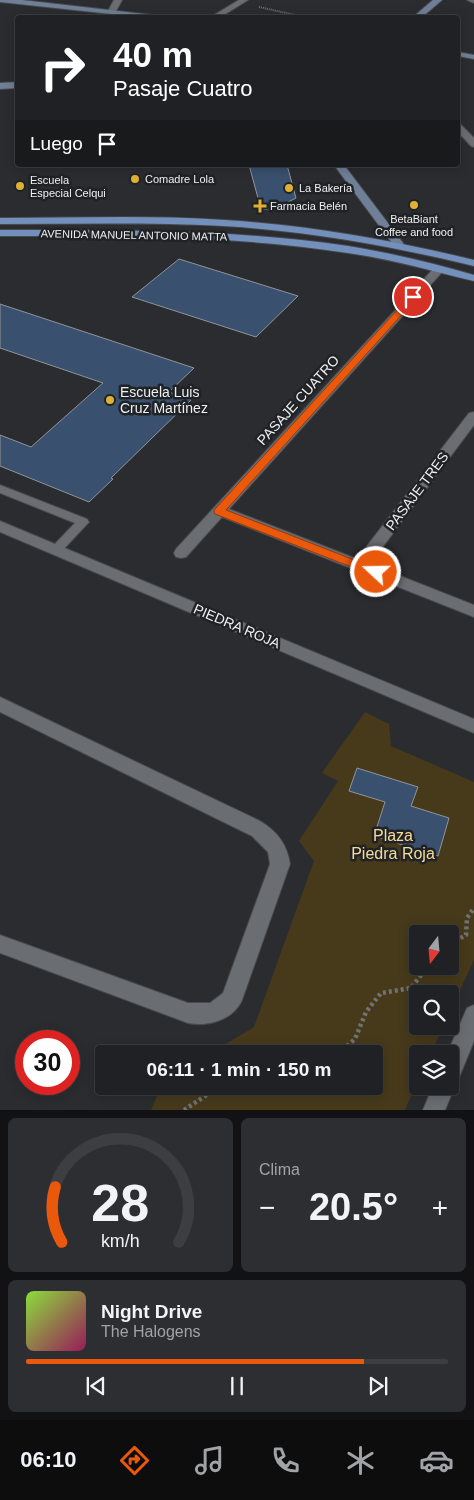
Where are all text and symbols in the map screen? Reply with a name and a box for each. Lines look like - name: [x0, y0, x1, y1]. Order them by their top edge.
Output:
- icon: right: [30, 35, 95, 100]
- text: 40 m: [113, 35, 193, 74]
- text: Pasaje Cuatro: [113, 76, 252, 101]
- icon: arrive: [93, 130, 121, 158]
- text: Luego: [30, 133, 83, 154]
- marker: Comadre Lola: [129, 173, 141, 185]
- place label: Comadre Lola: [145, 173, 215, 185]
- place label: Escuela Especial Celqui: [30, 174, 106, 199]
- marker: Escuela Especial Celqui: [14, 180, 26, 192]
- marker: La Bakería: [283, 182, 295, 194]
- place label: La Bakería: [299, 182, 353, 194]
- marker: BetaBiant Coffee and food: [408, 199, 420, 211]
- marker: Farmacia Belén: [254, 200, 266, 212]
- place label: Farmacia Belén: [270, 200, 347, 212]
- place label: BetaBiant Coffee and food: [375, 213, 453, 238]
- street label: AVENIDA MANUEL ANTONIO MATTA: [41, 227, 228, 243]
- pin: [392, 276, 434, 318]
- icon: arrive: [399, 283, 427, 311]
- street label: PASAJE CUATRO: [254, 352, 342, 448]
- place label: Escuela Luis Cruz Martínez: [120, 384, 208, 416]
- marker: Escuela Luis Cruz Martínez: [104, 394, 116, 406]
- street label: PASAJE TRES: [382, 449, 452, 533]
- position arrow: [349, 545, 401, 597]
- street label: PIEDRA ROJA: [191, 601, 283, 652]
- park label: Plaza Piedra Roja: [351, 827, 435, 862]
- north arrow: [409, 925, 459, 975]
- map controls: [409, 925, 459, 1095]
- button: search: [409, 985, 459, 1035]
- speed limit sign: 30: [15, 1030, 80, 1095]
- button: layers: [409, 1045, 459, 1095]
- text: 06:11 · 1 min · 150 m: [147, 1059, 331, 1080]
- text: Clima: [259, 1161, 300, 1178]
- text: 28: [92, 1174, 149, 1232]
- text: 20.5°: [309, 1186, 398, 1228]
- text: −: [259, 1192, 275, 1223]
- text: +: [432, 1192, 448, 1223]
- text: km/h: [101, 1231, 140, 1251]
- text: Night Drive: [101, 1301, 202, 1322]
- text: The Halogens: [101, 1323, 201, 1340]
- icon: previous: [82, 1372, 110, 1400]
- icon: pause: [223, 1372, 251, 1400]
- icon: next: [364, 1372, 392, 1400]
- icon: directions: [117, 1443, 152, 1478]
- icon: music: [192, 1443, 227, 1478]
- icon: phone: [268, 1443, 303, 1478]
- icon: climate: [343, 1443, 378, 1478]
- icon: car: [419, 1443, 454, 1478]
- text: 06:10: [20, 1447, 77, 1472]

